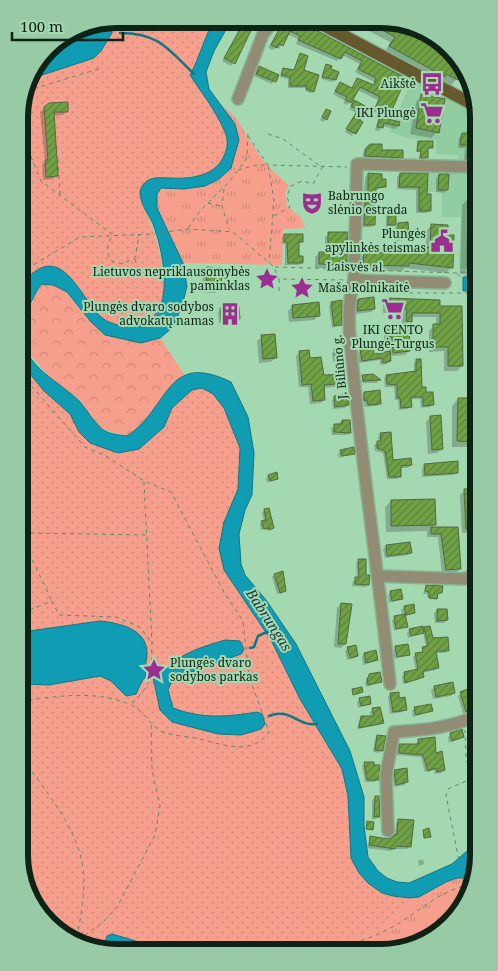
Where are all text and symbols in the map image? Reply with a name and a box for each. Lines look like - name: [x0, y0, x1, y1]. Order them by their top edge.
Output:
- scale bar: [12, 10, 124, 42]
- text: 100 m: [20, 16, 63, 36]
- bus stop icon: Aikštė: [419, 71, 445, 97]
- place label: Aikštė: [381, 75, 416, 92]
- supermarket icon: IKI Plungė: [419, 100, 445, 126]
- place label: IKI Plungė: [356, 104, 416, 121]
- place label: Babrungo slėnio estrada: [328, 187, 408, 218]
- theatre icon: Babrungo slėnio estrada: [299, 190, 325, 216]
- place label: Plungės apylinkės teismas: [325, 225, 426, 256]
- public building icon: Plungės apylinkės teismas: [429, 228, 455, 254]
- street label: Laisvės al.: [326, 257, 386, 276]
- place label: Lietuvos nepriklausomybės paminklas: [92, 263, 250, 294]
- place icon: Lietuvos nepriklausomybės paminklas: [254, 266, 280, 292]
- place icon: Maša Rolnikaitė: [289, 275, 315, 301]
- place label: Maša Rolnikaitė: [318, 279, 410, 296]
- supermarket icon: IKI CENTO Plungė-Turgus: [380, 296, 406, 322]
- place label: Plungės dvaro sodybos advokatų namas: [83, 298, 214, 329]
- building icon: Plungės dvaro sodybos advokatų namas: [217, 301, 243, 327]
- place label: IKI CENTO Plungė-Turgus: [351, 321, 435, 352]
- street label: J. Biliūno g.: [328, 334, 351, 401]
- water label: Babrungas: [242, 584, 297, 655]
- place label: Plungės dvaro sodybos parkas: [170, 654, 258, 685]
- place icon: Plungės dvaro sodybos parkas: [141, 657, 167, 683]

